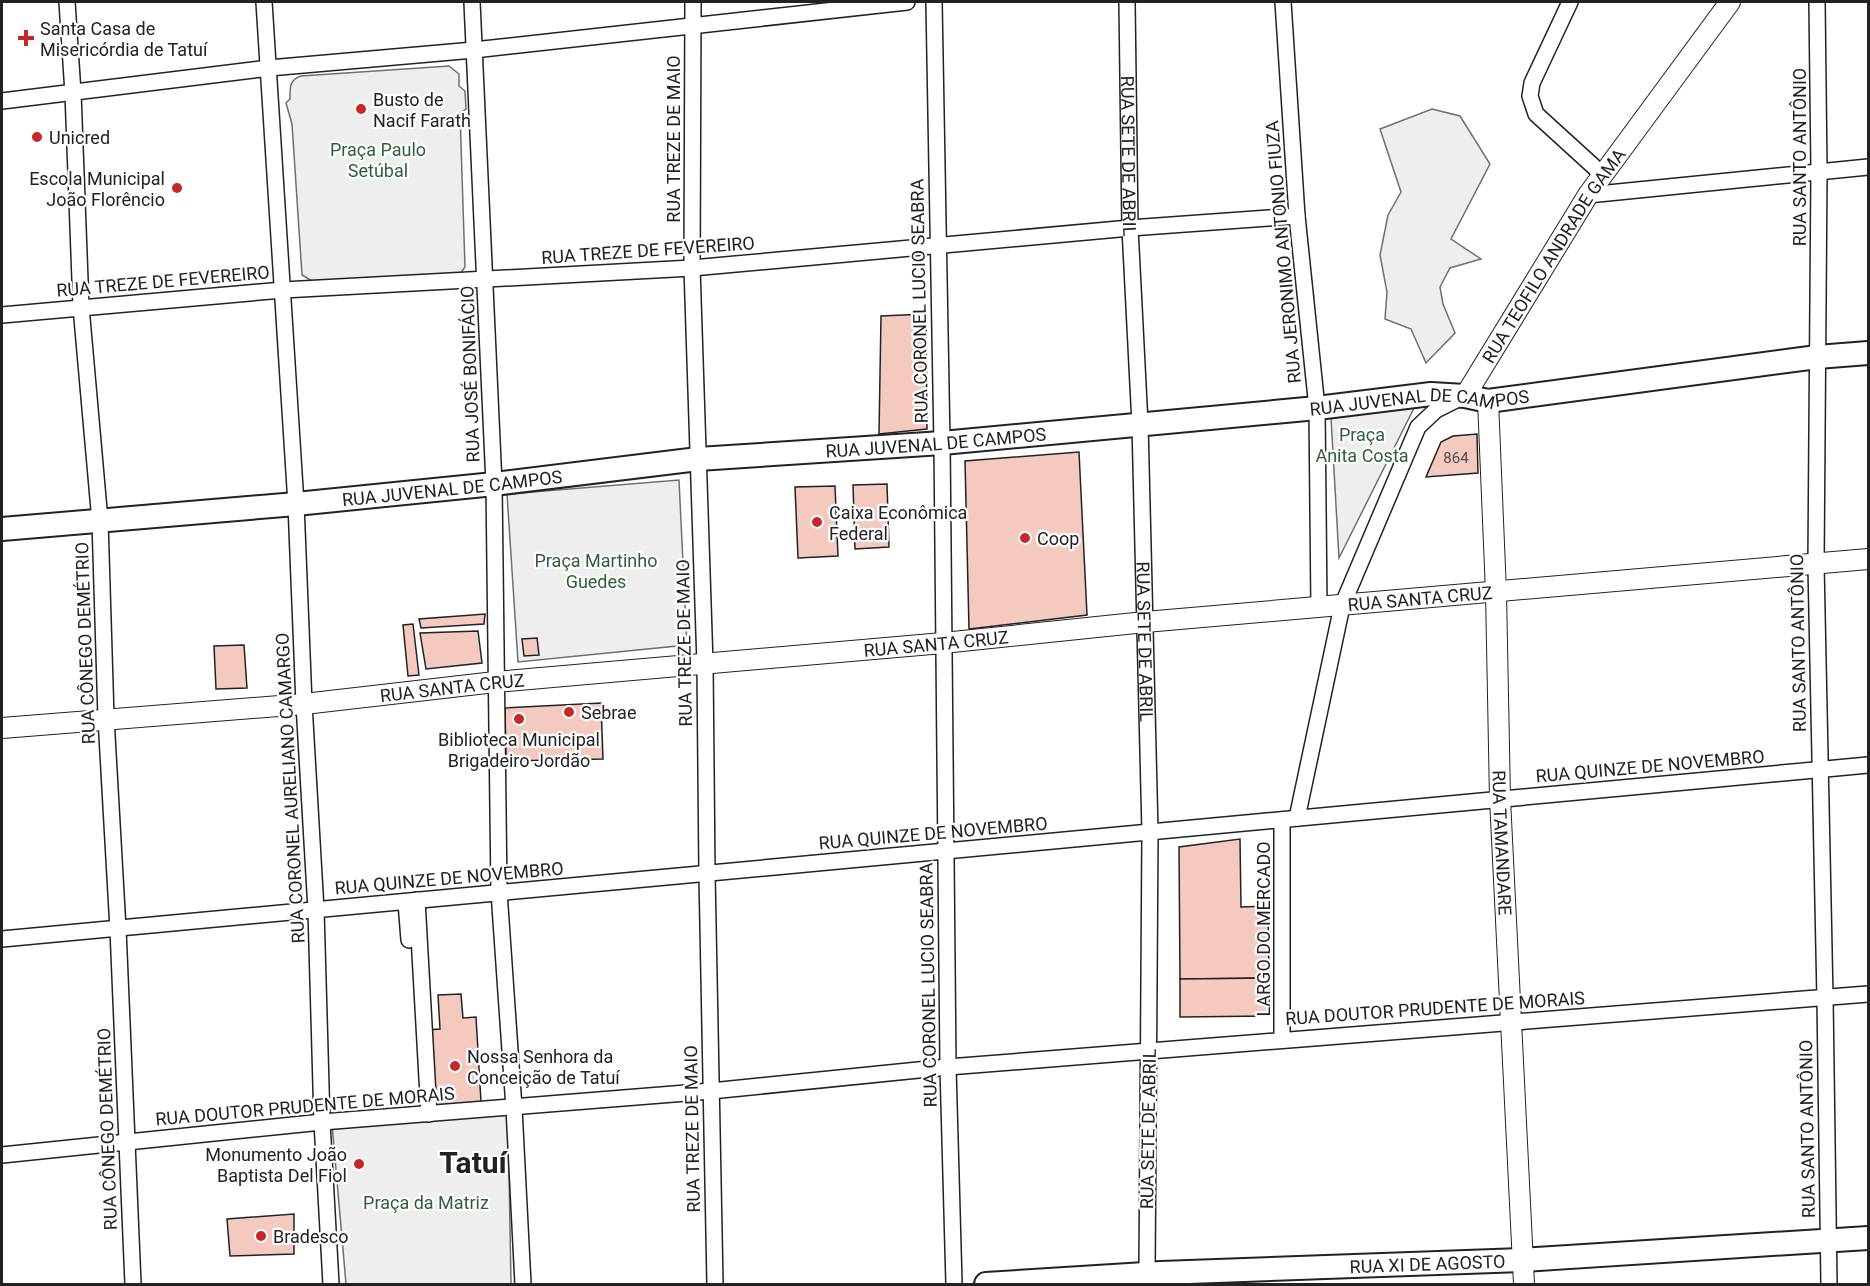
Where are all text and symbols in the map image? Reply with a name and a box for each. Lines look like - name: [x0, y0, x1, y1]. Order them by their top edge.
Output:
- place label: Santa Casa de Misericórdia de Tatuí: [40, 18, 208, 60]
- marker: Santa Casa de Misericórdia de Tatuí: [17, 29, 35, 47]
- street label: RUA TREZE DE MAIO: [663, 55, 684, 223]
- street label: RUA SANTO ANTÔNIO: [1789, 68, 1810, 246]
- street label: RUA SETE DE ABRIL: [1117, 76, 1141, 237]
- place label: Busto de Nacif Farath: [373, 89, 471, 131]
- marker: Busto de Nacif Farath: [354, 102, 368, 116]
- street label: RUA JERONIMO ANTONIO FIUZA: [1261, 120, 1305, 384]
- place label: Unicred: [49, 127, 110, 148]
- marker: Unicred: [30, 130, 44, 144]
- park label: Praça Paulo Setúbal: [330, 139, 426, 181]
- street label: RUA TEOFILO ANDRADE GAMA: [1477, 144, 1629, 367]
- place label: Escola Municipal João Florêncio: [29, 168, 165, 210]
- street label: RUA CORONEL LUCIO SEABRA: [906, 178, 932, 423]
- marker: Escola Municipal João Florêncio: [170, 181, 184, 195]
- street label: RUA TREZE DE FEVEREIRO: [541, 232, 755, 268]
- street label: RUA TREZE DE FEVEREIRO: [55, 261, 271, 301]
- street label: RUA JOSÉ BONIFÁCIO: [456, 285, 484, 463]
- street label: RUA JUVENAL DE CAMPOS: [1309, 383, 1531, 419]
- street label: RUA JUVENAL DE CAMPOS: [825, 423, 1047, 461]
- park label: Praça Anita Costa: [1315, 424, 1409, 466]
- house number: 864: [1443, 449, 1469, 467]
- street label: RUA JUVENAL DE CAMPOS: [341, 465, 564, 510]
- place label: Caixa Econômica Federal: [829, 502, 967, 544]
- marker: Caixa Econômica Federal: [810, 515, 824, 529]
- place label: Coop: [1037, 528, 1079, 549]
- marker: Coop: [1018, 531, 1032, 545]
- street label: RUA CÔNEGO DEMÉTRIO: [71, 542, 99, 744]
- park label: Praça Martinho Guedes: [534, 550, 658, 592]
- street label: RUA SANTO ANTÔNIO: [1786, 554, 1810, 732]
- street label: RUA TREZE DE MAIO: [672, 559, 696, 727]
- street label: RUA SETE DE ABRIL: [1133, 561, 1158, 722]
- street label: RUA SANTA CRUZ: [1347, 581, 1493, 615]
- street label: RUA SANTA CRUZ: [863, 626, 1010, 660]
- street label: RUA CORONEL AURELIANO CAMARGO: [271, 632, 309, 944]
- street label: RUA SANTA CRUZ: [379, 669, 525, 706]
- place label: Sebrae: [581, 702, 636, 723]
- marker: Sebrae: [562, 705, 576, 719]
- marker: Biblioteca Municipal Brigadeiro Jordão: [512, 712, 526, 726]
- place label: Biblioteca Municipal Brigadeiro Jordão: [438, 729, 600, 771]
- street label: RUA QUINZE DE NOVEMBRO: [1535, 746, 1765, 786]
- street label: RUA TAMANDARE: [1489, 770, 1516, 916]
- street label: RUA QUINZE DE NOVEMBRO: [818, 813, 1048, 853]
- street label: LARGO DO MERCADO: [1253, 841, 1274, 1017]
- street label: RUA QUINZE DE NOVEMBRO: [334, 858, 564, 898]
- street label: RUA CORONEL LUCIO SEABRA: [915, 862, 941, 1107]
- street label: RUA DOUTOR PRUDENTE DE MORAIS: [1284, 987, 1586, 1029]
- street label: RUA CÔNEGO DEMÉTRIO: [93, 1028, 121, 1230]
- street label: RUA SANTO ANTÔNIO: [1795, 1040, 1819, 1218]
- street label: RUA TREZE DE MAIO: [680, 1045, 704, 1213]
- place label: Nossa Senhora da Conceição de Tatuí: [467, 1046, 620, 1088]
- street label: RUA SETE DE ABRIL: [1136, 1048, 1160, 1209]
- marker: Nossa Senhora da Conceição de Tatuí: [448, 1059, 462, 1073]
- street label: RUA DOUTOR PRUDENTE DE MORAIS: [155, 1082, 456, 1130]
- place label: Monumento João Baptista Del Fiol: [205, 1144, 347, 1186]
- district label: Tatuí: [439, 1145, 509, 1180]
- marker: Monumento João Baptista Del Fiol: [352, 1157, 366, 1171]
- park label: Praça da Matriz: [363, 1192, 489, 1213]
- place label: Bradesco: [273, 1226, 348, 1247]
- marker: Bradesco: [254, 1229, 268, 1243]
- street label: RUA XI DE AGOSTO: [1349, 1250, 1506, 1277]

